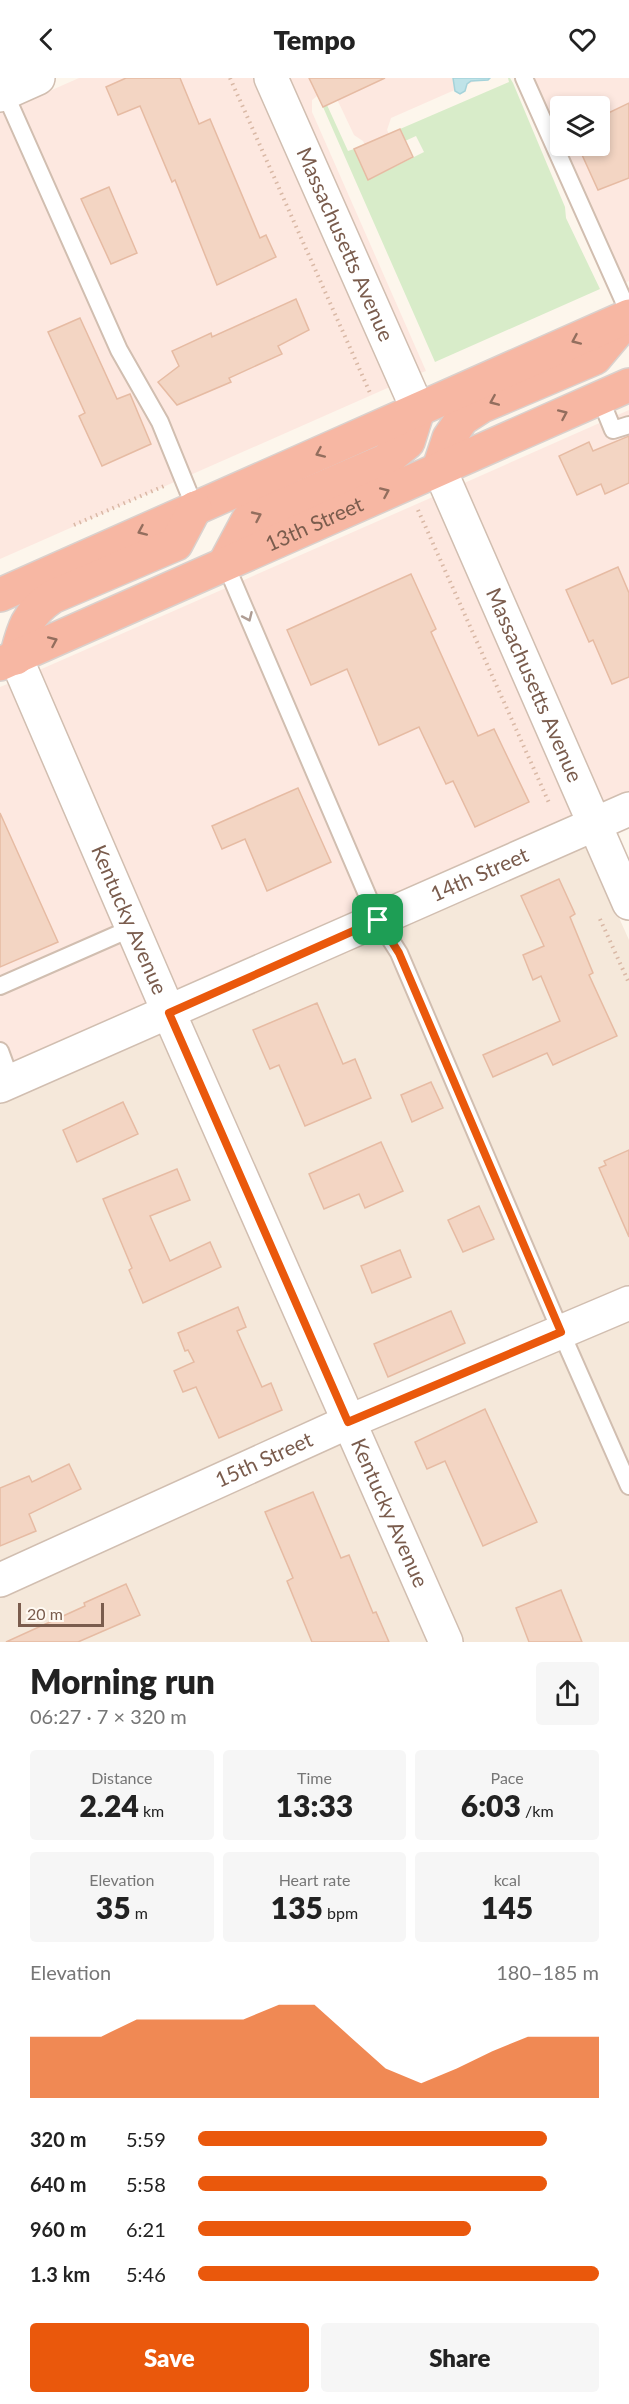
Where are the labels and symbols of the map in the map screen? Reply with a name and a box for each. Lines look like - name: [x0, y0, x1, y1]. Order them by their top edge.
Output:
- street label: Massachusetts Avenue: [292, 143, 400, 345]
- one-way arrow: [571, 332, 582, 344]
- one-way arrow: [489, 394, 500, 406]
- one-way arrow: [557, 409, 568, 421]
- one-way arrow: [316, 445, 327, 457]
- one-way arrow: [378, 488, 389, 500]
- street label: 13th Street: [261, 490, 367, 556]
- one-way arrow: [251, 512, 262, 524]
- one-way arrow: [137, 524, 148, 536]
- street label: Massachusetts Avenue: [482, 584, 589, 786]
- one-way arrow: [241, 611, 253, 622]
- one-way arrow: [47, 636, 58, 648]
- street label: Kentucky Avenue: [87, 841, 173, 998]
- street label: 14th Street: [426, 841, 532, 906]
- pin: [352, 894, 403, 945]
- street label: 15th Street: [211, 1426, 317, 1492]
- street label: Kentucky Avenue: [347, 1434, 434, 1591]
- scale bar: [18, 1600, 104, 1628]

